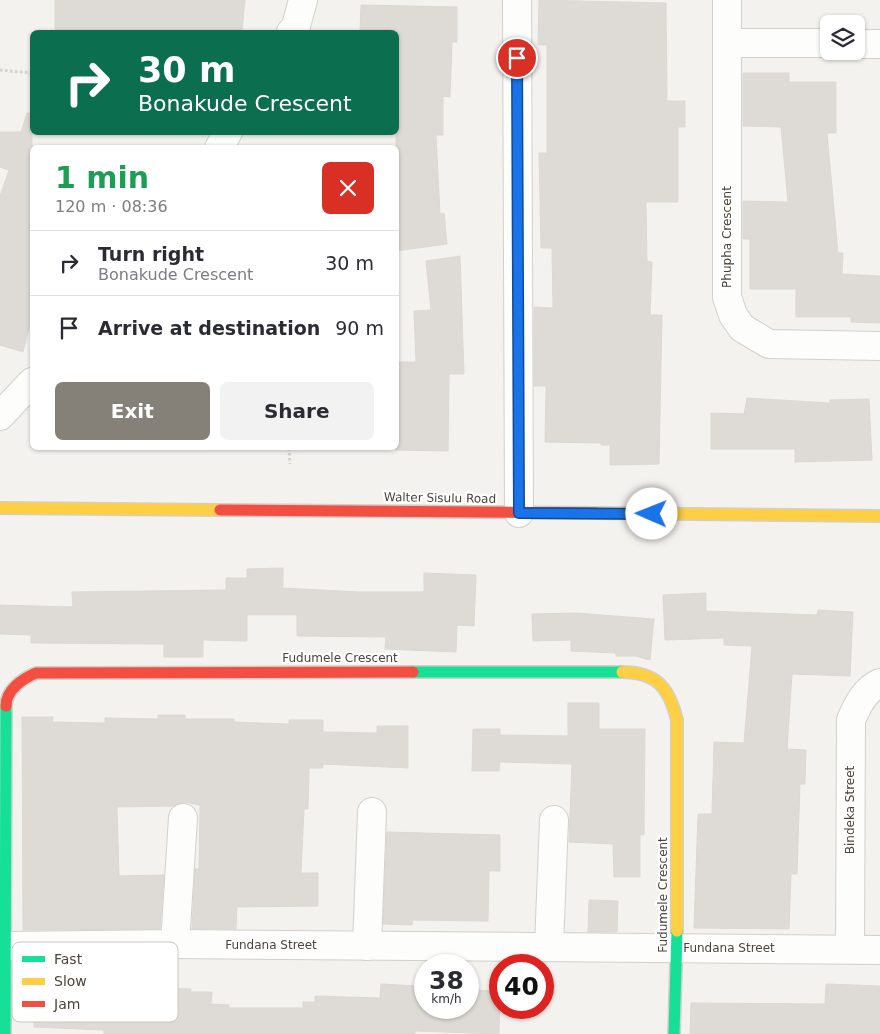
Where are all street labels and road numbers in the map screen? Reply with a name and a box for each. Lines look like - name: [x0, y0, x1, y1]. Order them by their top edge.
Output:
- street label: Phupha Crescent: [720, 186, 734, 288]
- street label: Walter Sisulu Road: [384, 490, 496, 506]
- street label: Fudumele Crescent: [282, 651, 398, 665]
- street label: Bindeka Street: [843, 765, 857, 854]
- street label: Fudumele Crescent: [656, 837, 670, 953]
- street label: Fundana Street: [225, 938, 317, 952]
- street label: Fundana Street: [683, 941, 775, 955]

